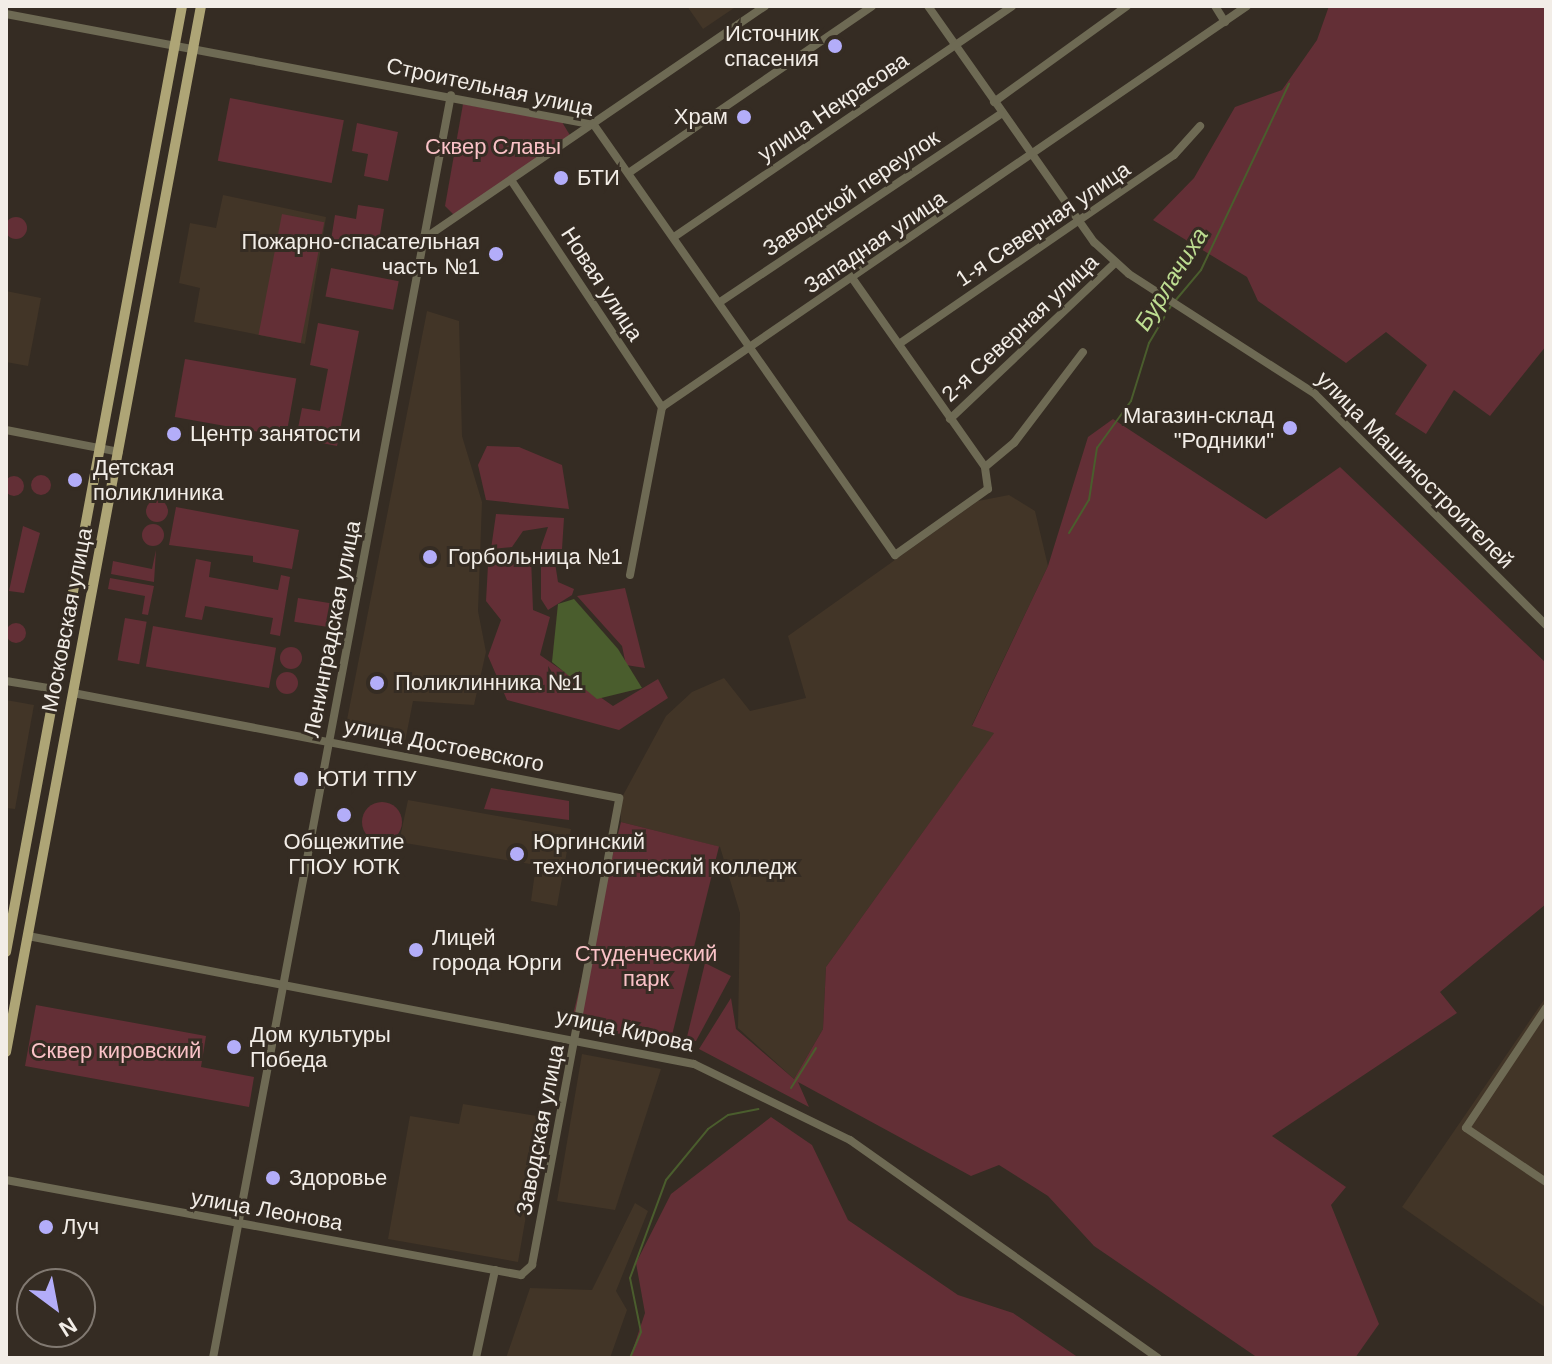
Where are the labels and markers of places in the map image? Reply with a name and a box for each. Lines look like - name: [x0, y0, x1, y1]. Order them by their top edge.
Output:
- place label: Источник спасения: [724, 20, 819, 72]
- marker: Источник спасения: [826, 37, 844, 55]
- place label: Храм: [674, 104, 728, 130]
- marker: Храм: [735, 108, 753, 126]
- place label: БТИ: [577, 165, 620, 191]
- marker: БТИ: [552, 169, 570, 187]
- place label: Пожарно-спасательная часть №1: [241, 228, 480, 280]
- marker: Пожарно-спасательная часть №1: [487, 245, 505, 263]
- place label: Магазин-склад "Родники": [1123, 402, 1274, 454]
- marker: Магазин-склад "Родники": [1281, 419, 1299, 437]
- place label: Центр занятости: [190, 421, 361, 447]
- marker: Центр занятости: [165, 425, 183, 443]
- place label: Детская поликлиника: [93, 454, 224, 506]
- marker: Детская поликлиника: [64, 469, 86, 491]
- place label: Горбольница №1: [448, 544, 623, 570]
- marker: Горбольница №1: [419, 546, 441, 568]
- place label: Поликлинника №1: [395, 670, 584, 696]
- marker: Поликлинника №1: [366, 672, 388, 694]
- place label: ЮТИ ТПУ: [317, 766, 417, 792]
- marker: ЮТИ ТПУ: [292, 770, 310, 788]
- marker: Общежитие ГПОУ ЮТК: [335, 806, 353, 824]
- place label: Общежитие ГПОУ ЮТК: [283, 828, 405, 880]
- place label: Юргинский технологический колледж: [533, 828, 797, 880]
- marker: Юргинский технологический колледж: [508, 845, 526, 863]
- place label: Лицей города Юрги: [432, 924, 562, 976]
- marker: Лицей города Юрги: [407, 941, 425, 959]
- place label: Дом культуры Победа: [250, 1021, 391, 1072]
- marker: Дом культуры Победа: [225, 1038, 243, 1056]
- place label: Здоровье: [289, 1165, 387, 1191]
- marker: Здоровье: [264, 1169, 282, 1187]
- place label: Луч: [62, 1214, 99, 1240]
- marker: Луч: [37, 1218, 55, 1236]

